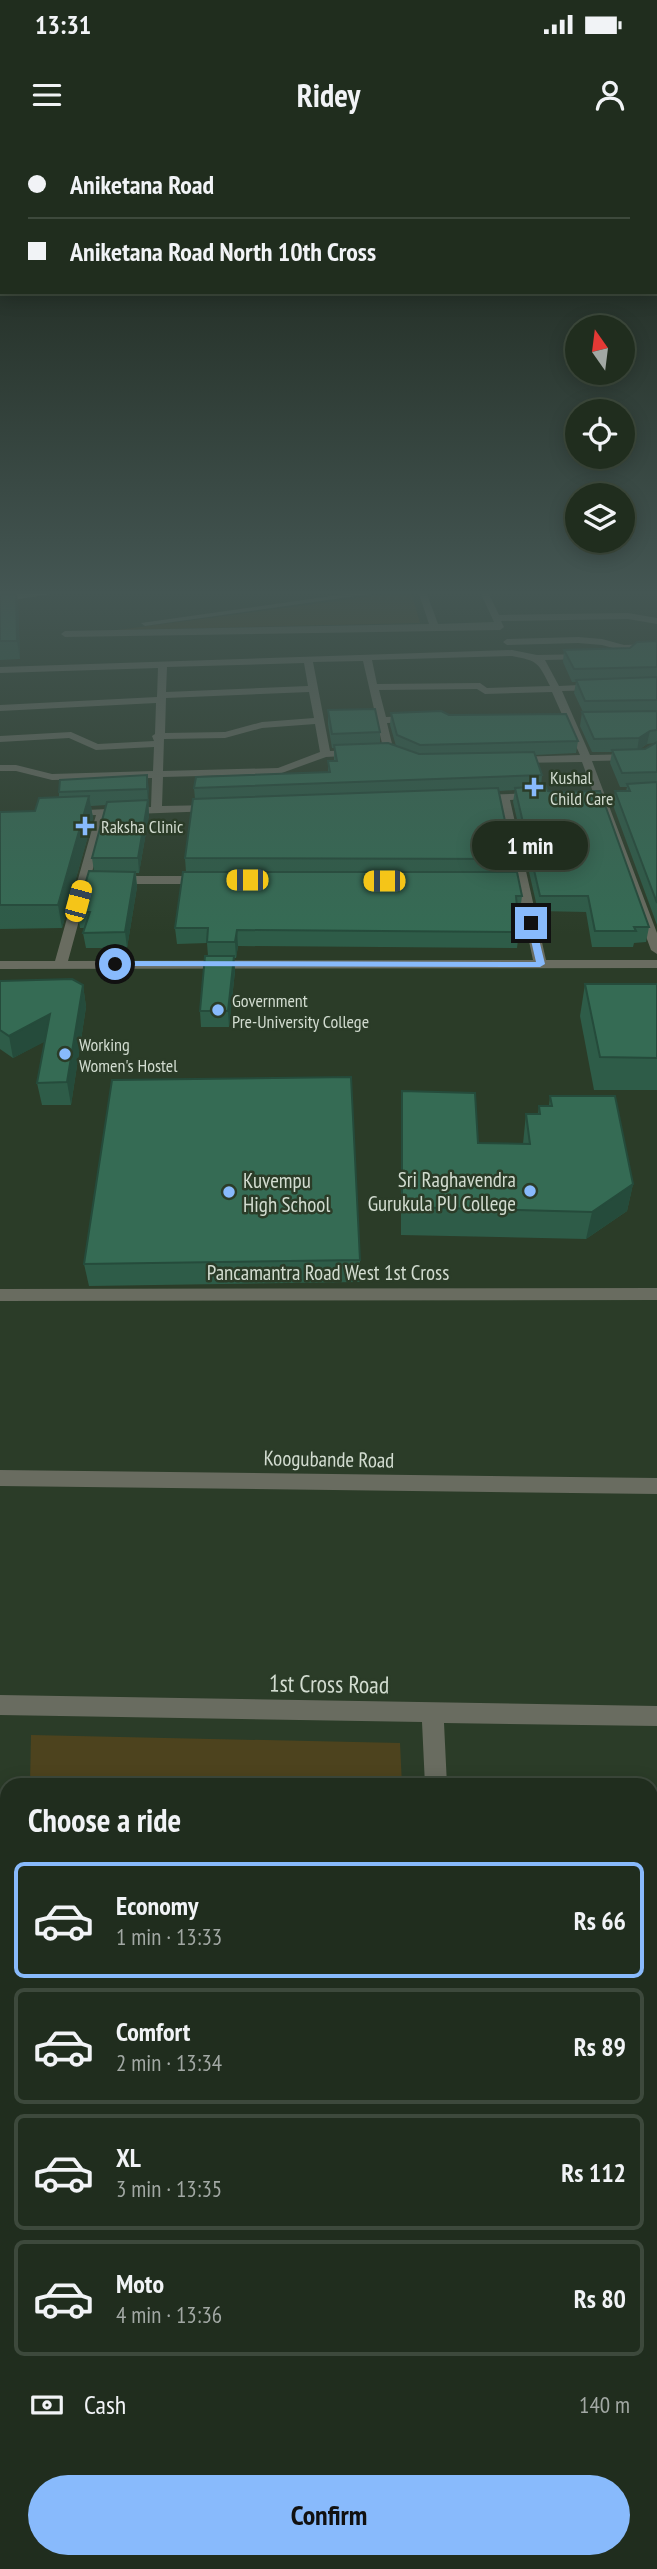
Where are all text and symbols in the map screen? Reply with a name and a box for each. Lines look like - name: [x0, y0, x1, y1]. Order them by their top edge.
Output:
- text: 13:31: [35, 8, 91, 41]
- text: Ridey: [297, 74, 360, 116]
- icon: menu: [28, 76, 66, 114]
- icon: person: [591, 76, 629, 114]
- text: Aniketana Road: [70, 168, 214, 201]
- text: Aniketana Road North 10th Cross: [70, 235, 376, 268]
- north arrow: [565, 315, 635, 385]
- map controls: [565, 315, 635, 553]
- button: locate: [565, 399, 635, 469]
- button: layers: [565, 483, 635, 553]
- place label: Kushal Child Care: [550, 766, 613, 810]
- marker: Kushal Child Care: [524, 777, 544, 797]
- place label: Raksha Clinic: [101, 815, 184, 838]
- marker: Raksha Clinic: [75, 816, 95, 836]
- callout: 1 min: [473, 822, 589, 870]
- text: 1 min: [507, 831, 553, 860]
- car: [227, 870, 269, 891]
- car: [364, 871, 406, 892]
- car: [63, 878, 94, 924]
- route end: [515, 907, 547, 939]
- route start: [99, 948, 131, 980]
- place label: Government Pre-University College: [232, 989, 369, 1033]
- marker: Government Pre-University College: [210, 1002, 226, 1018]
- place label: Working Women's Hostel: [79, 1033, 178, 1077]
- marker: Working Women's Hostel: [57, 1046, 73, 1062]
- place label: Sri Raghavendra Gurukula PU College: [368, 1166, 516, 1217]
- place label: Kuvempu High School: [243, 1167, 330, 1218]
- marker: Sri Raghavendra Gurukula PU College: [522, 1183, 538, 1199]
- marker: Kuvempu High School: [221, 1184, 237, 1200]
- street label: Pancamantra Road West 1st Cross: [207, 1259, 449, 1286]
- street label: Koogubande Road: [263, 1444, 395, 1474]
- street label: 1st Cross Road: [268, 1667, 390, 1701]
- text: Choose a ride: [28, 1799, 181, 1841]
- icon: car: [32, 1889, 95, 1952]
- text: Economy: [116, 1889, 198, 1922]
- text: Rs 66: [574, 1904, 626, 1937]
- text: 1 min · 13:33: [116, 1922, 222, 1951]
- icon: car: [32, 2015, 95, 2078]
- text: Comfort: [116, 2015, 190, 2048]
- text: Rs 89: [574, 2030, 626, 2063]
- text: 2 min · 13:34: [116, 2048, 222, 2077]
- icon: car: [32, 2141, 95, 2204]
- text: XL: [116, 2141, 141, 2174]
- text: Rs 112: [561, 2156, 626, 2189]
- text: 3 min · 13:35: [116, 2174, 222, 2203]
- icon: car: [32, 2267, 95, 2330]
- text: Moto: [116, 2267, 164, 2300]
- text: Rs 80: [574, 2282, 626, 2315]
- text: 4 min · 13:36: [116, 2300, 222, 2329]
- icon: cash: [28, 2386, 66, 2424]
- text: Cash: [84, 2388, 126, 2421]
- text: 140 m: [579, 2390, 630, 2419]
- button: Confirm: [28, 2475, 630, 2555]

